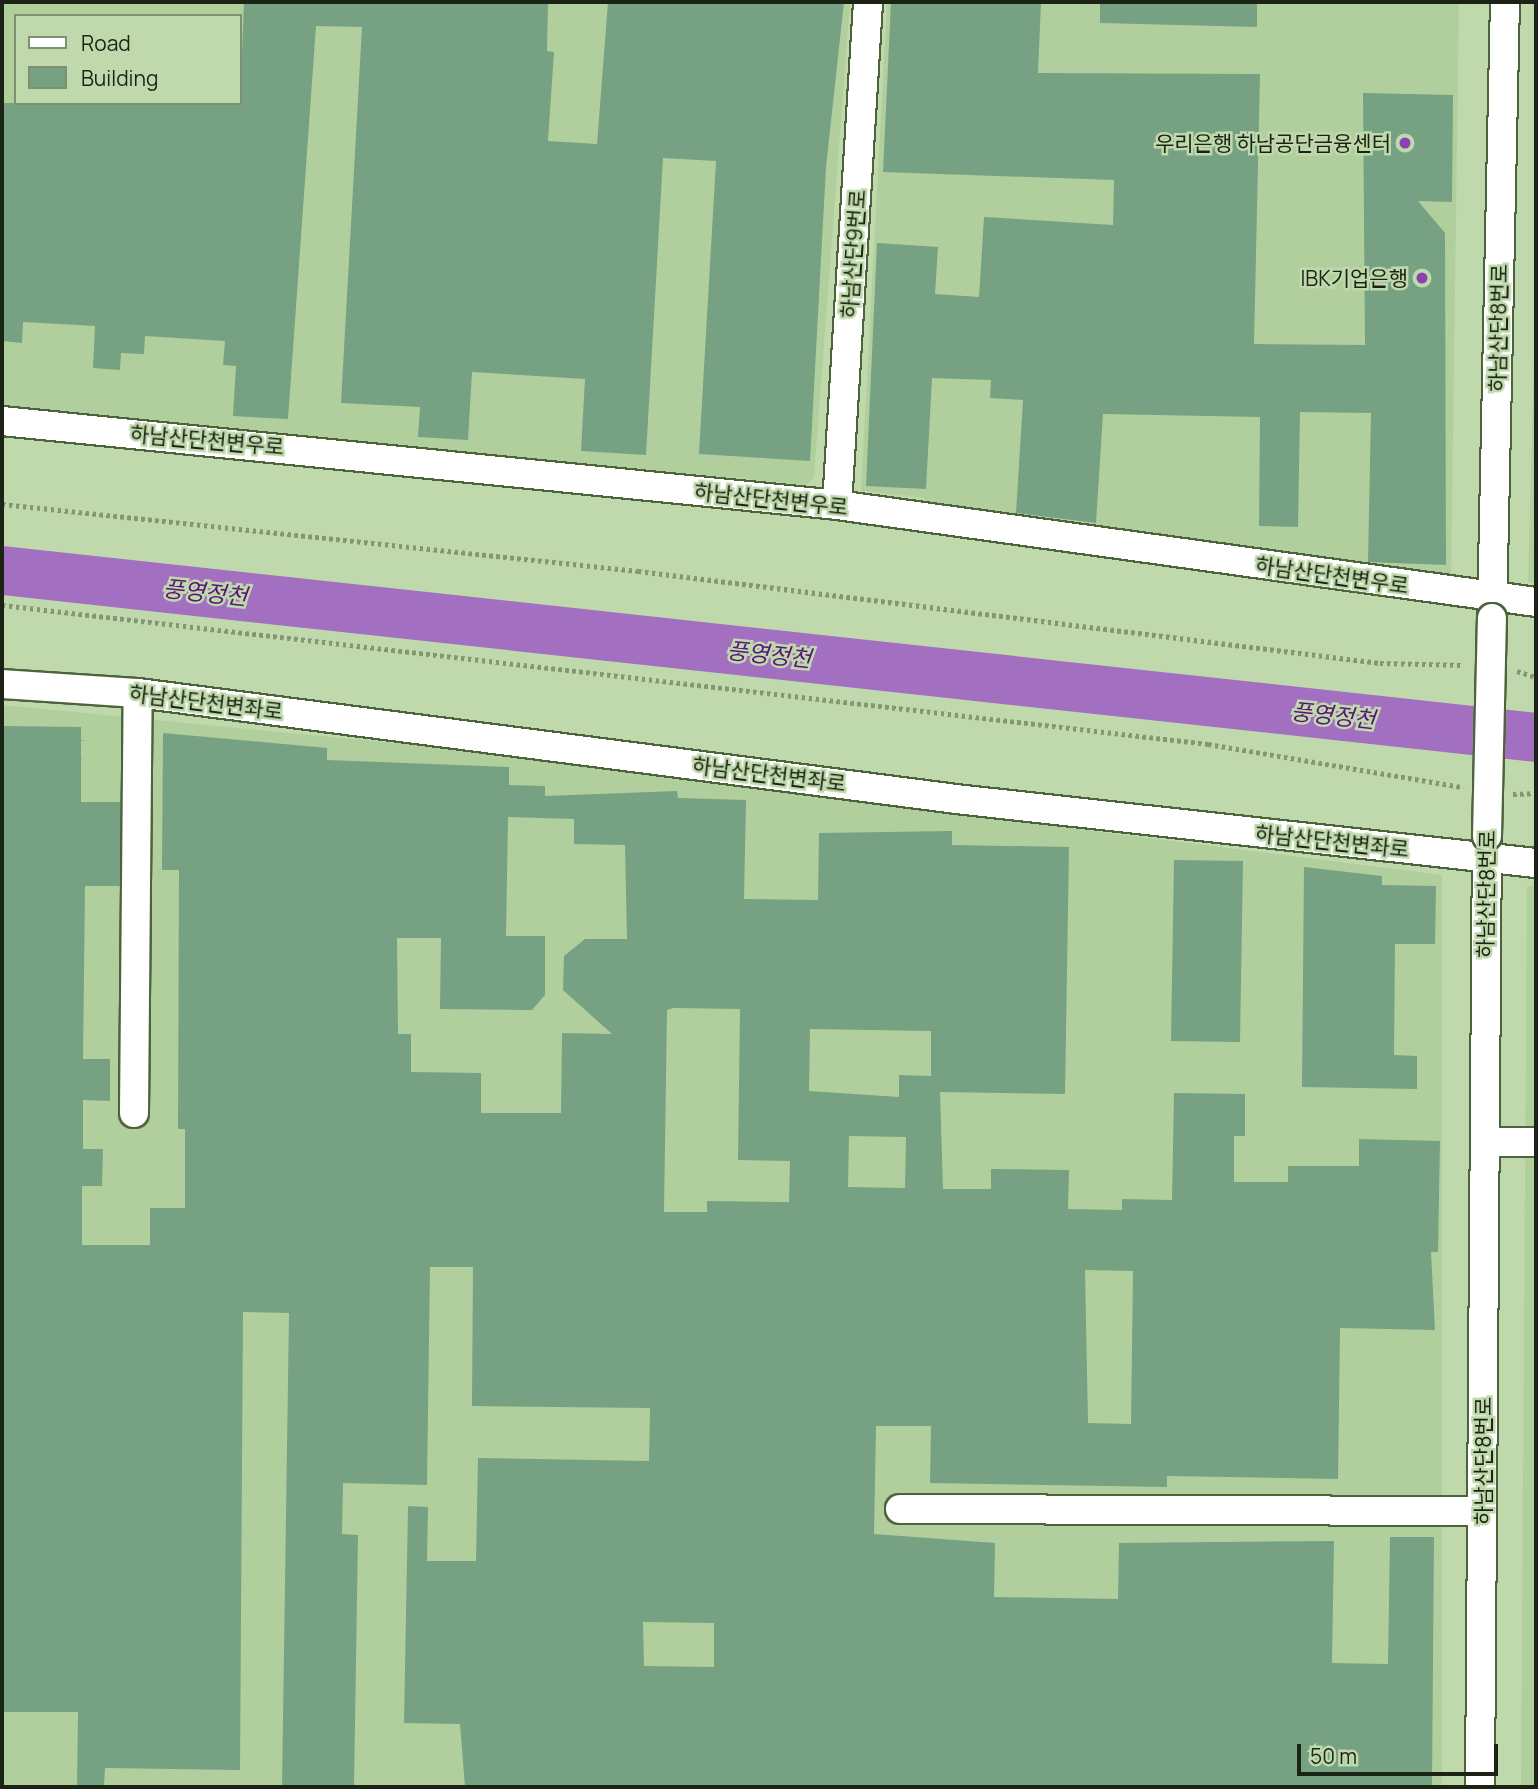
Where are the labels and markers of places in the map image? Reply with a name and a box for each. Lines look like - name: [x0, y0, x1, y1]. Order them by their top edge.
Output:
- place label: 우리은행 하남공단금융센터: [1155, 130, 1391, 156]
- marker: 우리은행 하남공단금융센터: [1397, 135, 1413, 151]
- place label: IBK기업은행: [1300, 265, 1408, 291]
- marker: IBK기업은행: [1414, 270, 1430, 286]

